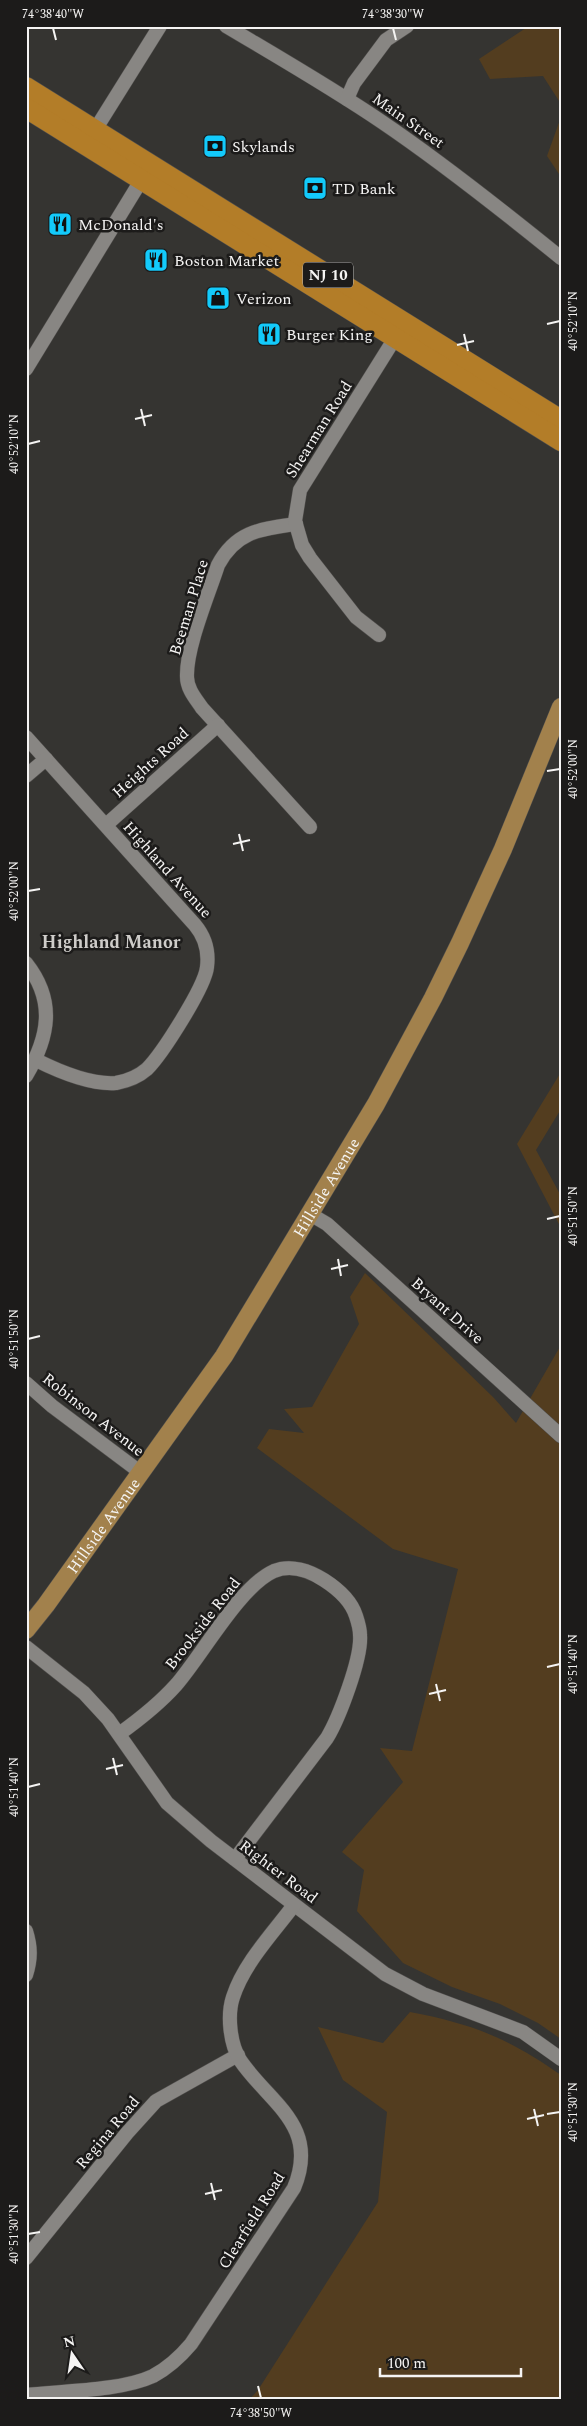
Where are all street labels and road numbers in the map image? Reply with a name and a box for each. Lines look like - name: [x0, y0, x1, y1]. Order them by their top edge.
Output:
- street label: Main Street: [367, 87, 450, 155]
- road number: NJ 10: [303, 262, 353, 288]
- street label: Shearman Road: [279, 376, 358, 483]
- street label: Beeman Place: [163, 556, 215, 658]
- street label: Heights Road: [107, 722, 194, 804]
- street label: Highland Avenue: [117, 816, 217, 924]
- street label: Hillside Avenue: [287, 1133, 366, 1242]
- street label: Bryant Drive: [406, 1272, 489, 1350]
- street label: Robinson Avenue: [37, 1367, 150, 1462]
- street label: Hillside Avenue: [61, 1473, 146, 1579]
- street label: Brookside Road: [159, 1572, 247, 1675]
- street label: Righter Road: [234, 1834, 323, 1909]
- street label: Regina Road: [70, 2091, 146, 2175]
- street label: Clearfield Road: [212, 2167, 291, 2274]

